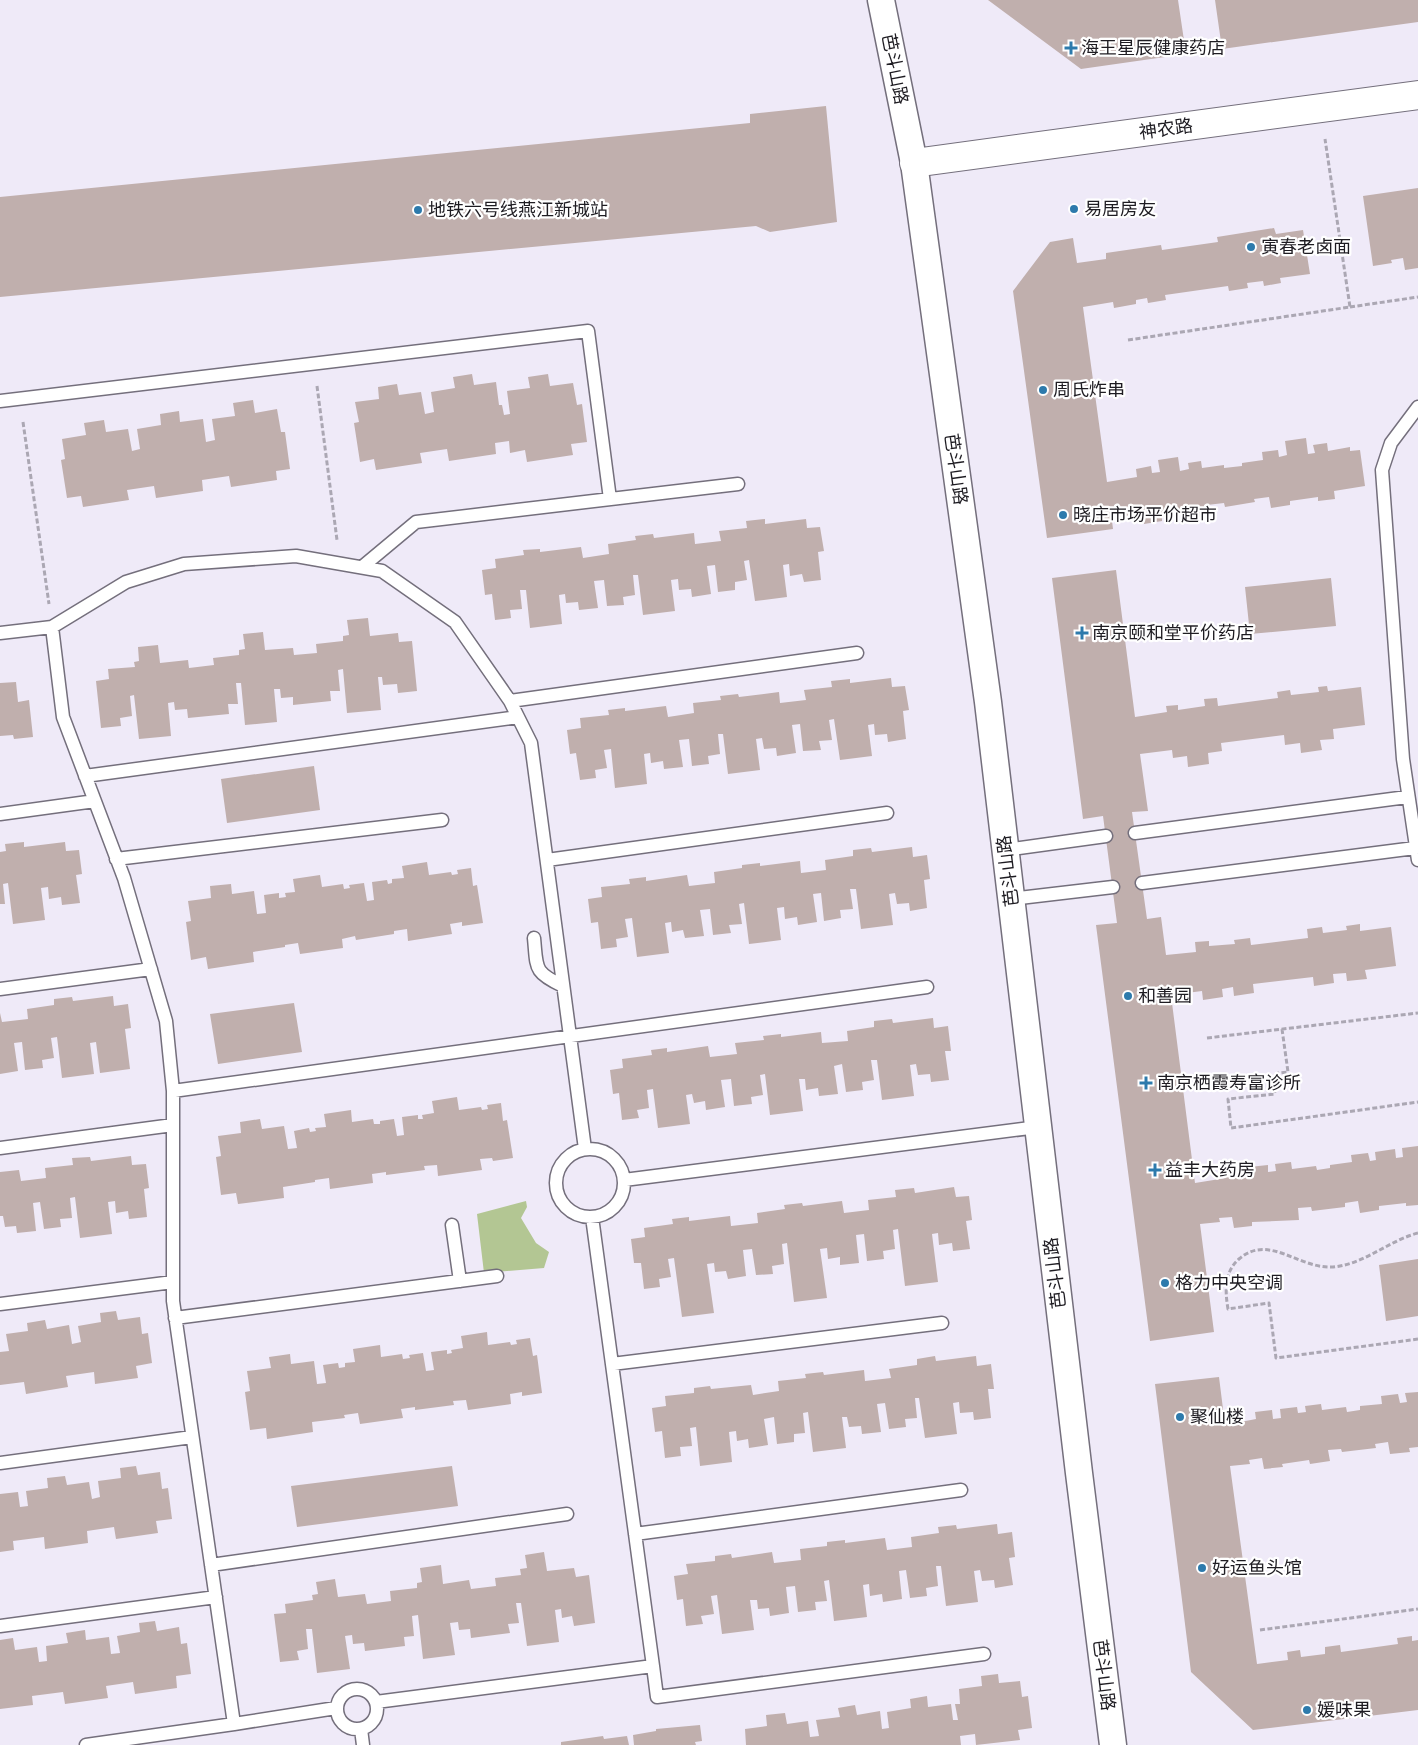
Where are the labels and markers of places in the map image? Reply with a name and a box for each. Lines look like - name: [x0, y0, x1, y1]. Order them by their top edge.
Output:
- place label: 海王星辰健康药店: [1081, 35, 1225, 60]
- marker: 海王星辰健康药店: [1065, 42, 1077, 54]
- place label: 易居房友: [1084, 196, 1156, 221]
- place label: 地铁六号线燕江新城站: [428, 197, 608, 222]
- marker: 易居房友: [1068, 203, 1080, 215]
- marker: 地铁六号线燕江新城站: [412, 204, 424, 216]
- place label: 寅春老卤面: [1261, 234, 1351, 259]
- marker: 寅春老卤面: [1245, 241, 1257, 253]
- place label: 周氏炸串: [1053, 377, 1125, 402]
- marker: 周氏炸串: [1037, 384, 1049, 396]
- place label: 晓庄市场平价超市: [1073, 502, 1217, 527]
- marker: 晓庄市场平价超市: [1057, 509, 1069, 521]
- place label: 南京颐和堂平价药店: [1092, 620, 1254, 645]
- marker: 南京颐和堂平价药店: [1076, 627, 1088, 639]
- place label: 和善园: [1138, 983, 1192, 1008]
- marker: 和善园: [1122, 990, 1134, 1002]
- place label: 南京栖霞寿富诊所: [1157, 1070, 1301, 1095]
- marker: 南京栖霞寿富诊所: [1139, 1076, 1153, 1090]
- place label: 益丰大药房: [1165, 1157, 1255, 1182]
- marker: 益丰大药房: [1149, 1164, 1161, 1176]
- place label: 格力中央空调: [1175, 1270, 1283, 1295]
- marker: 格力中央空调: [1159, 1277, 1171, 1289]
- place label: 聚仙楼: [1190, 1404, 1244, 1429]
- marker: 聚仙楼: [1174, 1411, 1186, 1423]
- place label: 好运鱼头馆: [1212, 1555, 1302, 1580]
- marker: 好运鱼头馆: [1196, 1562, 1208, 1574]
- place label: 媛味果: [1317, 1697, 1371, 1722]
- marker: 媛味果: [1301, 1704, 1313, 1716]

